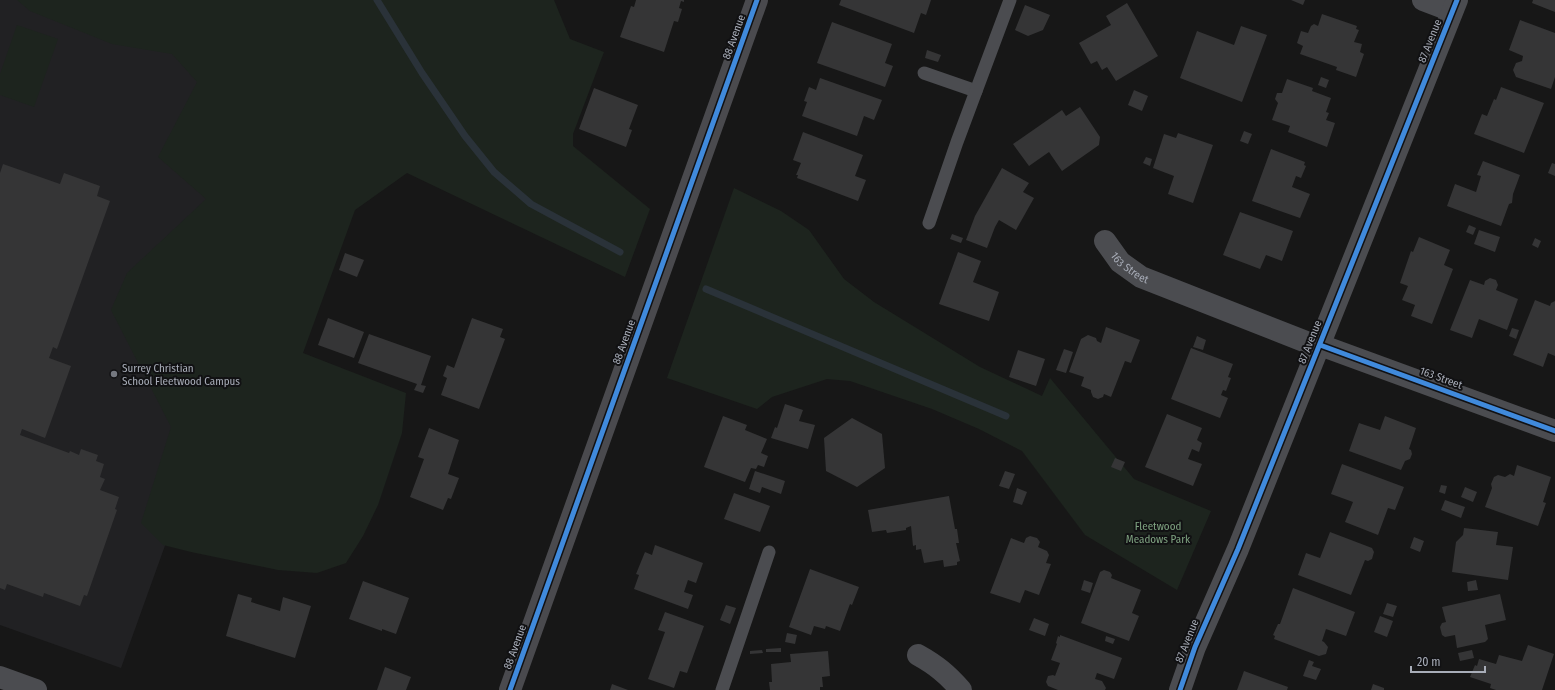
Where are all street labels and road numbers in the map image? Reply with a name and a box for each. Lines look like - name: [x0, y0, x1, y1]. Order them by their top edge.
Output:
- street label: 88 Avenue: [720, 13, 748, 61]
- street label: 87 Avenue: [1415, 17, 1445, 65]
- street label: 163 Street: [1108, 249, 1151, 286]
- street label: 88 Avenue: [610, 318, 638, 366]
- street label: 87 Avenue: [1295, 318, 1325, 366]
- street label: 163 Street: [1418, 364, 1464, 392]
- street label: 87 Avenue: [1172, 617, 1202, 665]
- street label: 88 Avenue: [501, 623, 529, 671]

